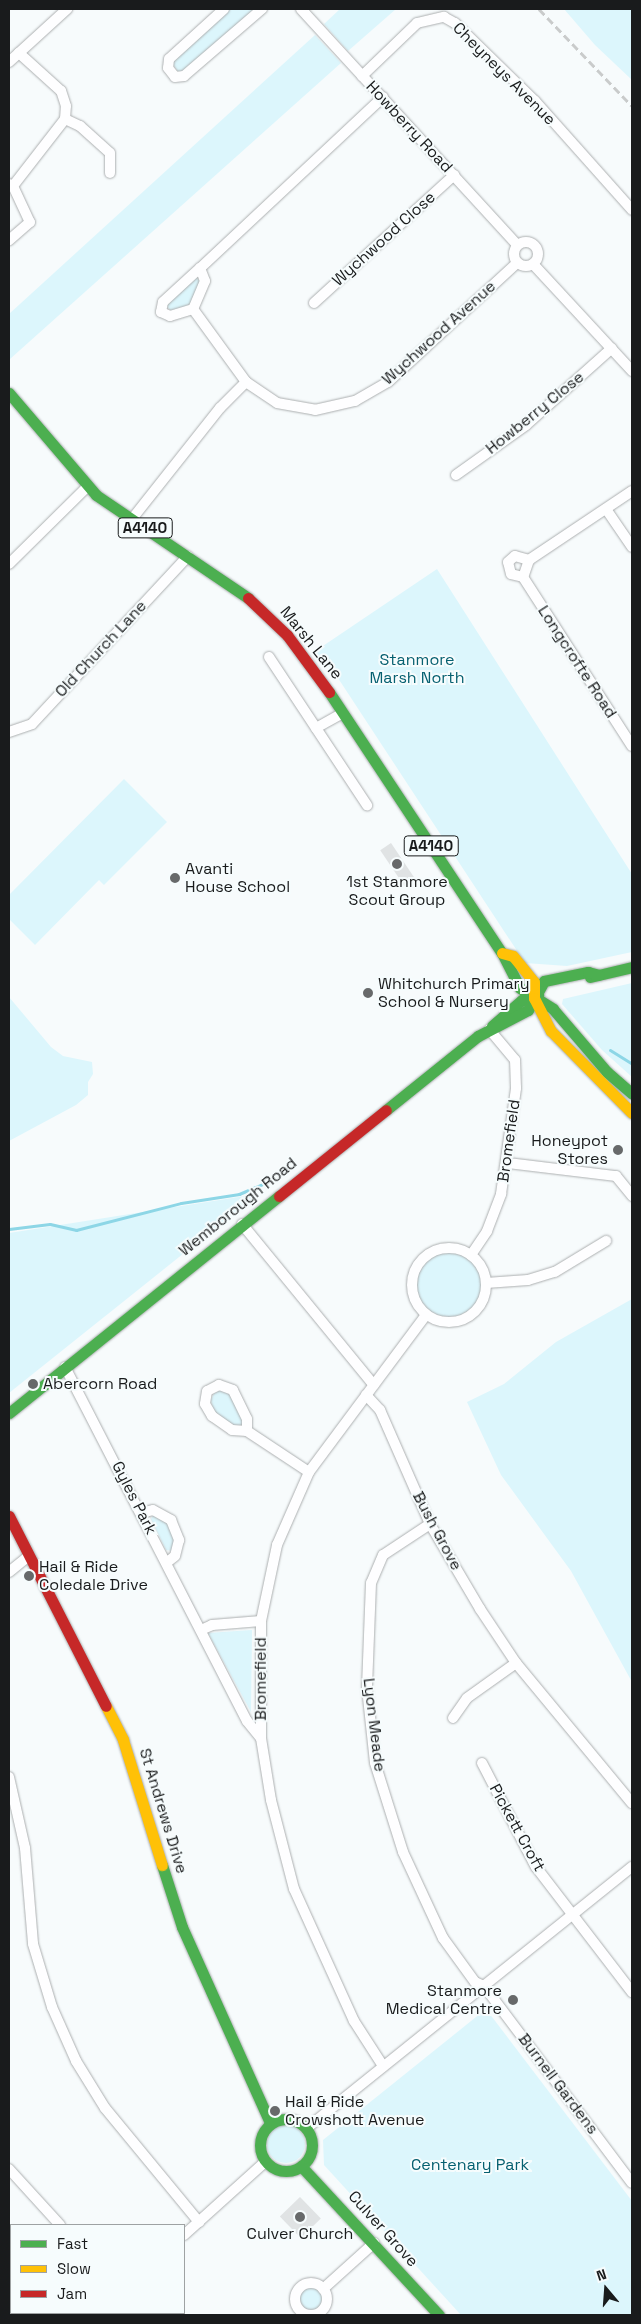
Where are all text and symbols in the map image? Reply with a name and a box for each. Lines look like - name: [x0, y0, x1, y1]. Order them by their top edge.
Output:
- street label: Cheyneys Avenue: [449, 19, 559, 129]
- street label: Howberry Road: [362, 77, 456, 177]
- street label: Wychwood Close: [329, 188, 439, 290]
- street label: Wychwood Avenue: [378, 277, 500, 389]
- street label: Howberry Close: [482, 368, 588, 458]
- road number: A4140: [118, 516, 172, 540]
- street label: Old Church Lane: [51, 597, 151, 701]
- street label: Longcrofte Road: [533, 602, 621, 722]
- street label: Marsh Lane: [276, 603, 346, 683]
- park label: Stanmore Marsh North: [370, 650, 464, 688]
- road number: A4140: [404, 834, 458, 858]
- marker: 1st Stanmore Scout Group: [391, 858, 403, 870]
- place label: Avanti House School: [185, 859, 290, 897]
- marker: Avanti House School: [169, 872, 181, 884]
- place label: 1st Stanmore Scout Group: [346, 872, 448, 910]
- place label: Whitchurch Primary School & Nursery: [378, 974, 529, 1012]
- marker: Whitchurch Primary School & Nursery: [362, 987, 374, 999]
- street label: Bromefield: [494, 1098, 524, 1184]
- place label: Honeypot Stores: [531, 1131, 608, 1169]
- marker: Honeypot Stores: [612, 1144, 624, 1156]
- street label: Wemborough Road: [175, 1154, 301, 1260]
- place label: Abercorn Road: [43, 1374, 157, 1394]
- marker: Abercorn Road: [27, 1378, 39, 1390]
- street label: Gyles Park: [107, 1458, 161, 1538]
- street label: Bush Grove: [408, 1488, 466, 1574]
- place label: Hail & Ride Coledale Drive: [39, 1557, 148, 1595]
- marker: Hail & Ride Coledale Drive: [23, 1570, 35, 1582]
- street label: Bromefield: [251, 1637, 271, 1721]
- street label: Lyon Meade: [359, 1677, 389, 1773]
- street label: St Andrews Drive: [135, 1746, 191, 1876]
- street label: Pickett Croft: [485, 1781, 549, 1875]
- place label: Stanmore Medical Centre: [386, 1981, 502, 2019]
- marker: Stanmore Medical Centre: [506, 1993, 520, 2007]
- street label: Burnell Gardens: [514, 2030, 602, 2138]
- place label: Hail & Ride Crowshott Avenue: [285, 2092, 425, 2130]
- marker: Hail & Ride Crowshott Avenue: [269, 2105, 281, 2117]
- park label: Centenary Park: [411, 2155, 529, 2175]
- street label: Culver Grove: [344, 2187, 422, 2271]
- marker: Culver Church: [294, 2211, 306, 2223]
- legend: [10, 2224, 185, 2314]
- place label: Culver Church: [247, 2224, 353, 2244]
- text: Fast: [57, 2234, 88, 2253]
- text: Slow: [57, 2259, 91, 2278]
- north arrow: [581, 2264, 631, 2314]
- text: N: [594, 2265, 609, 2285]
- text: Jam: [57, 2284, 87, 2303]

